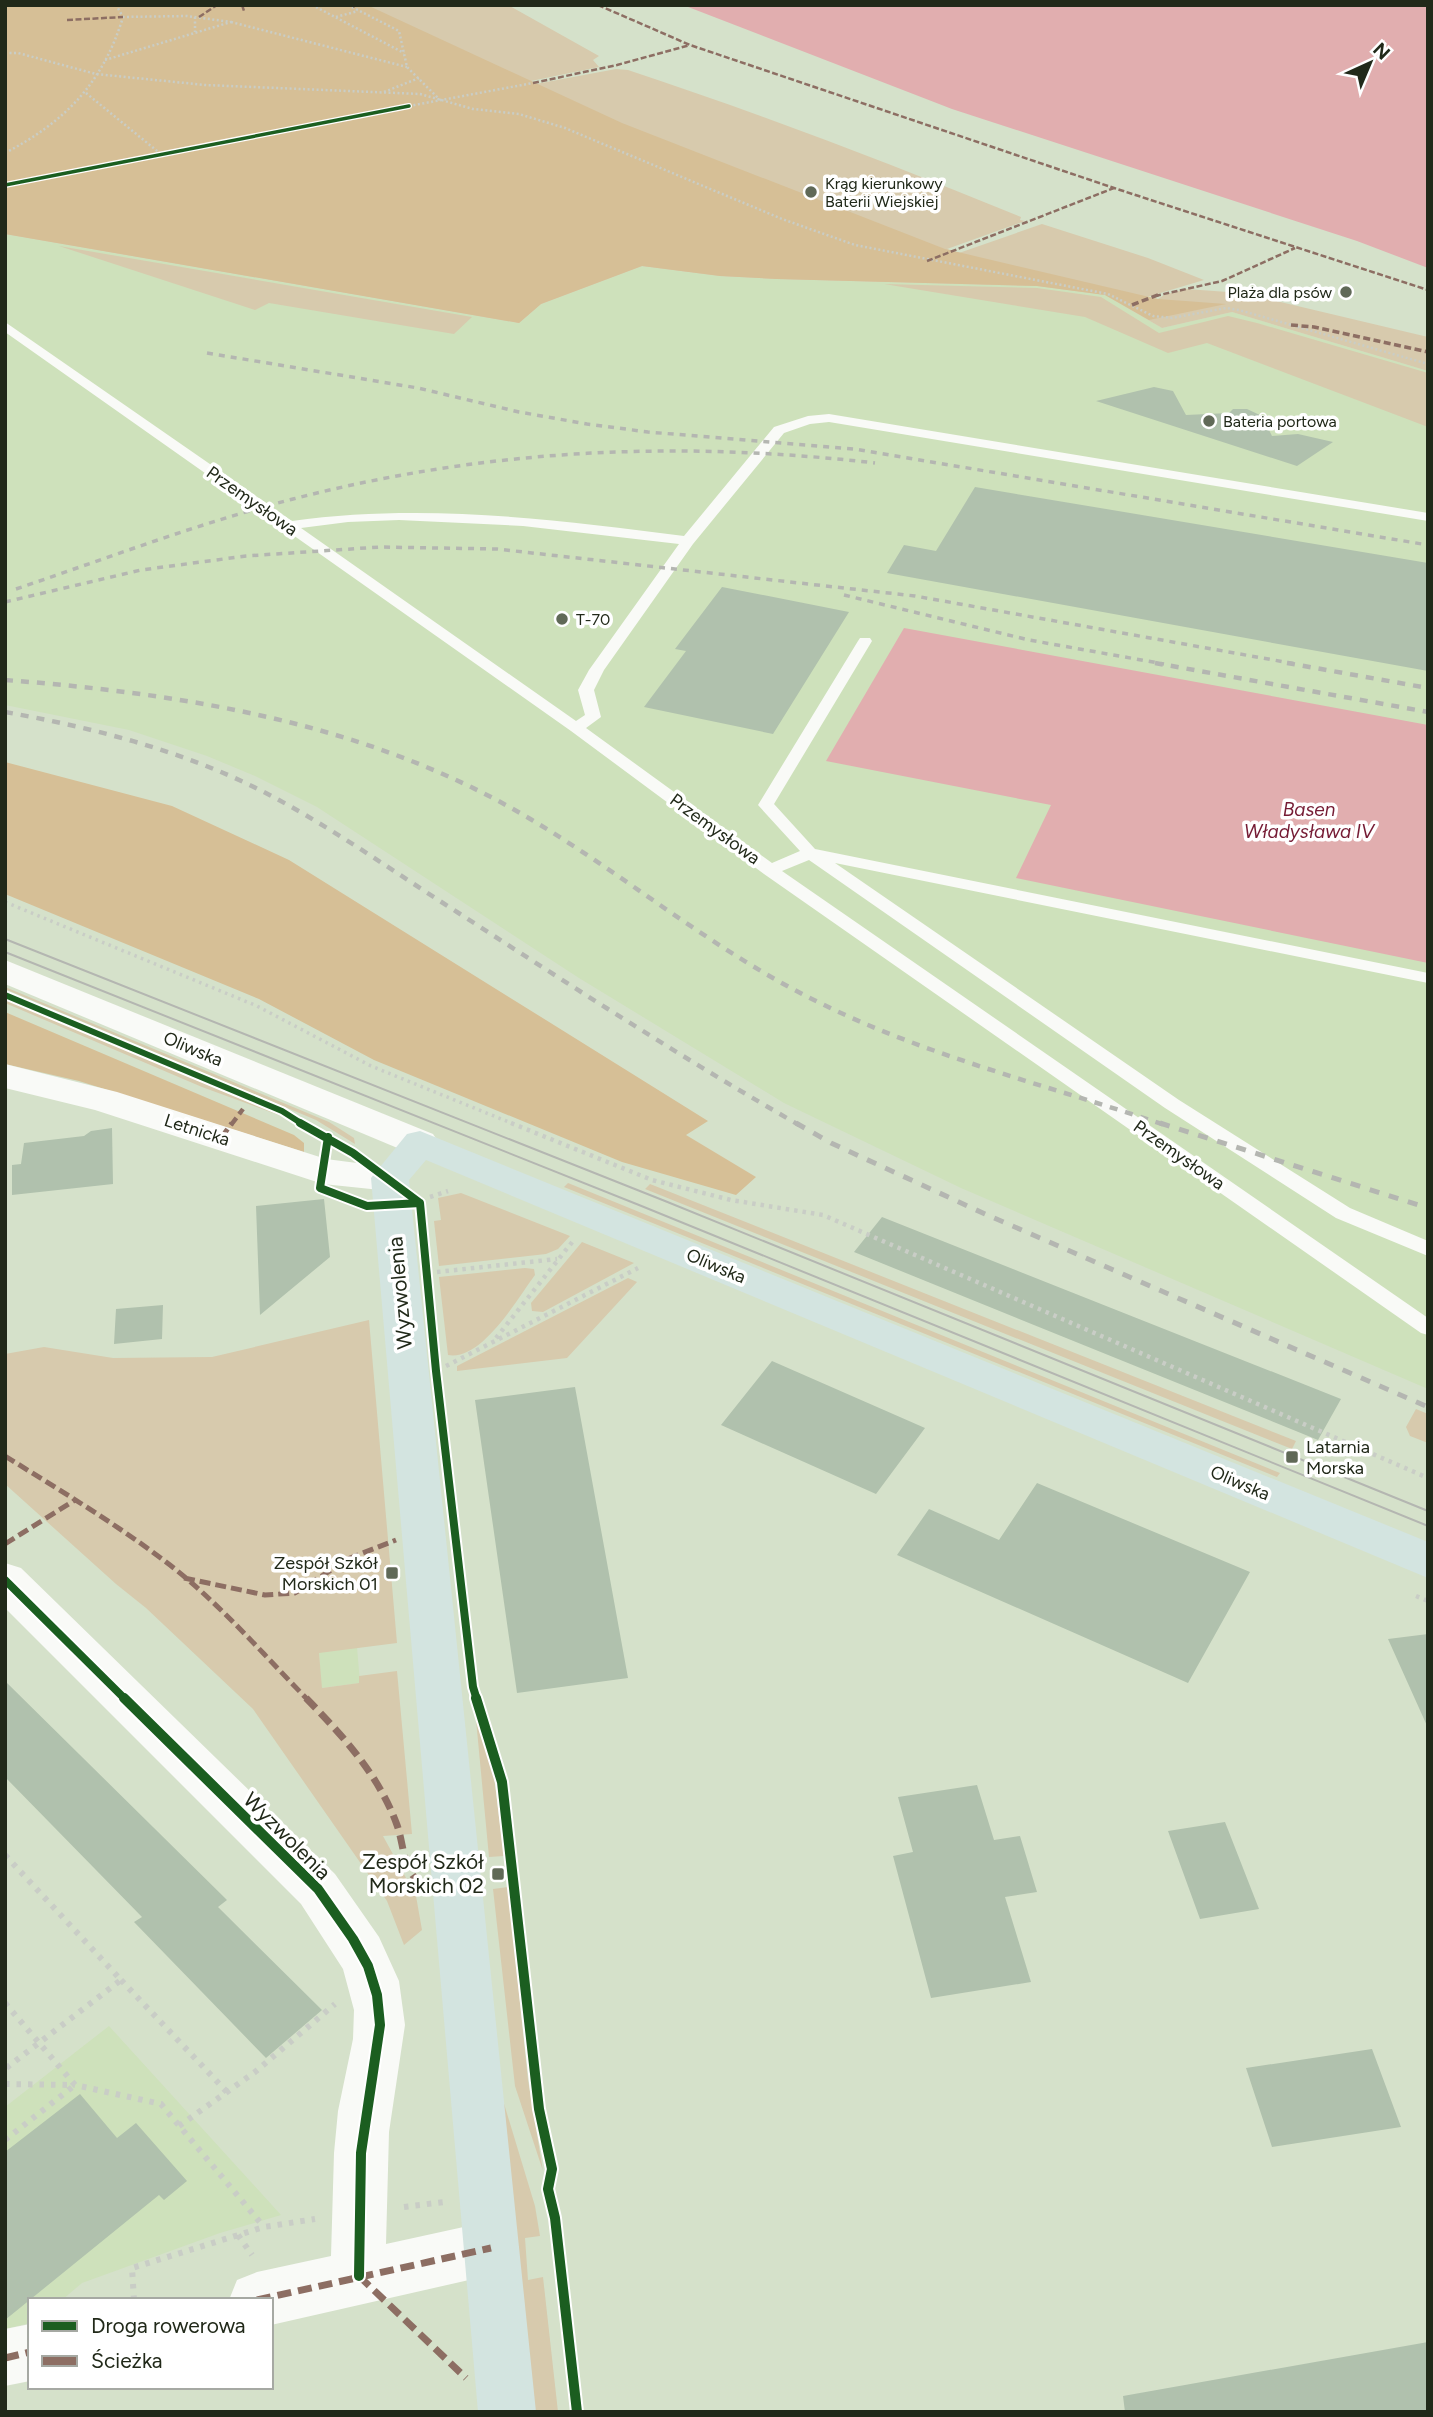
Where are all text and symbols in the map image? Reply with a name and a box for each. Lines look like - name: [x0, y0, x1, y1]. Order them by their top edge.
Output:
- north arrow: [1335, 28, 1405, 98]
- text: N: [1368, 38, 1395, 65]
- place label: Krąg kierunkowy Baterii Wiejskiej: [825, 174, 943, 211]
- marker: Krąg kierunkowy Baterii Wiejskiej: [803, 184, 819, 200]
- place label: Plaża dla psów: [1228, 283, 1332, 302]
- marker: Plaża dla psów: [1338, 284, 1354, 300]
- place label: Bateria portowa: [1223, 412, 1337, 431]
- marker: Bateria portowa: [1201, 413, 1217, 429]
- street label: Przemysłowa: [202, 461, 302, 541]
- place label: T-70: [576, 610, 610, 629]
- marker: T-70: [554, 611, 570, 627]
- street label: Przemysłowa: [665, 789, 765, 869]
- water label: Basen Władysława IV: [1244, 798, 1376, 843]
- street label: Oliwska: [160, 1027, 226, 1071]
- street label: Letnicka: [161, 1109, 233, 1151]
- street label: Przemysłowa: [1129, 1115, 1229, 1195]
- street label: Wyzwolenia: [382, 1236, 417, 1351]
- street label: Oliwska: [683, 1244, 749, 1288]
- place label: Latarnia Morska: [1306, 1436, 1370, 1479]
- marker: Latarnia Morska: [1284, 1449, 1300, 1465]
- street label: Oliwska: [1207, 1461, 1273, 1505]
- place label: Zespół Szkół Morskich 01: [274, 1552, 378, 1595]
- marker: Zespół Szkół Morskich 01: [384, 1565, 400, 1581]
- street label: Wyzwolenia: [238, 1787, 336, 1885]
- place label: Zespół Szkół Morskich 02: [362, 1849, 484, 1898]
- marker: Zespół Szkół Morskich 02: [490, 1866, 506, 1882]
- legend: [28, 2298, 273, 2389]
- text: Droga rowerowa: [91, 2313, 246, 2338]
- text: Ścieżka: [91, 2348, 163, 2373]

